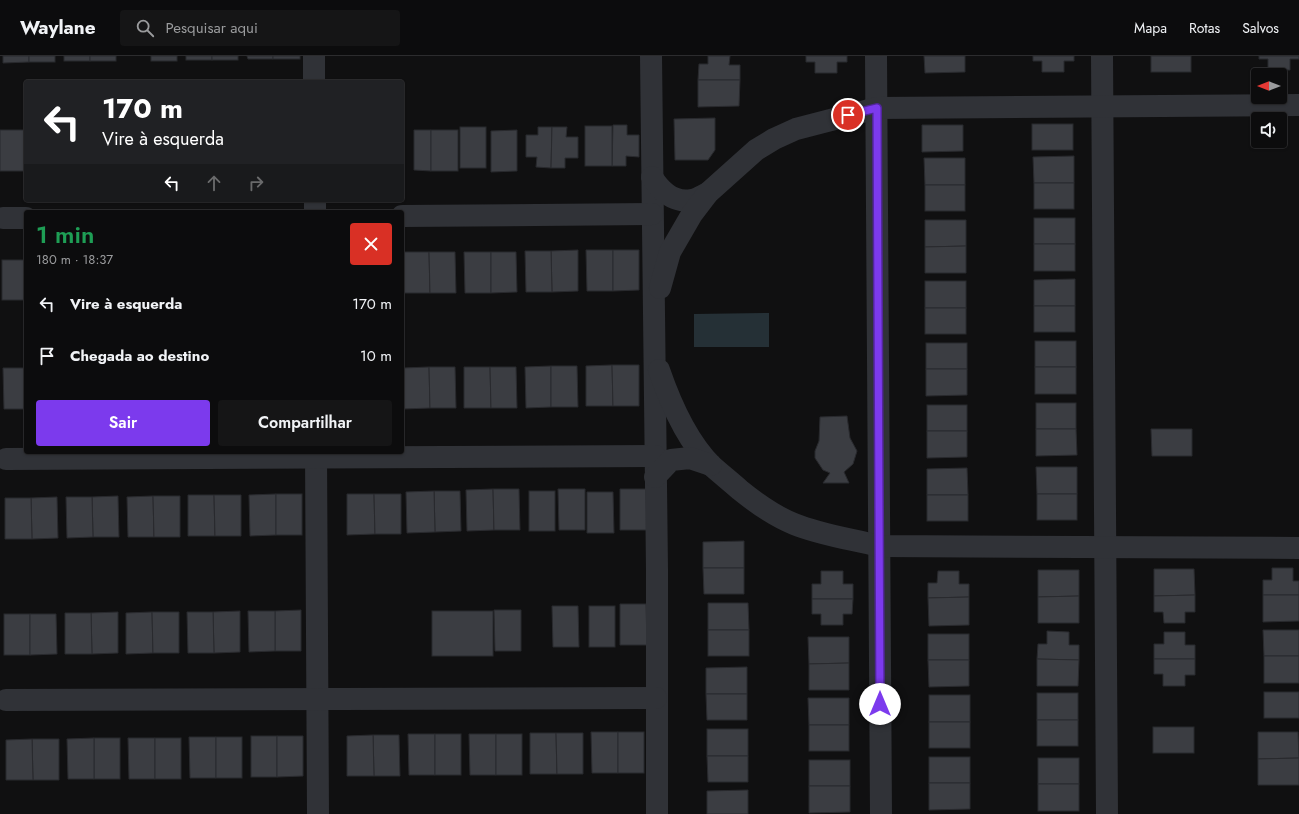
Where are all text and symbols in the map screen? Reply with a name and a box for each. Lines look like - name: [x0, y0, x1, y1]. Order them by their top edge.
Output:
- search box: [120, 10, 400, 46]
- text: Waylane: [20, 14, 96, 41]
- icon: search: [134, 17, 156, 39]
- text: Pesquisar aqui: [166, 17, 258, 39]
- text: Mapa: [1134, 18, 1167, 38]
- text: Rotas: [1189, 18, 1220, 38]
- text: Salvos: [1242, 18, 1279, 38]
- north arrow: [1251, 68, 1287, 104]
- map controls: [1251, 68, 1287, 148]
- text: 170 m: [102, 88, 183, 129]
- icon: left: [36, 96, 88, 148]
- pin: [831, 98, 865, 132]
- icon: arrive: [837, 104, 859, 126]
- button: sound: [1251, 112, 1287, 148]
- text: Vire à esquerda: [102, 126, 224, 152]
- icon: left: [161, 172, 183, 194]
- icon: ahead: [203, 172, 225, 194]
- icon: right: [245, 172, 267, 194]
- text: 1 min: [36, 217, 94, 252]
- button: close: [350, 223, 392, 265]
- text: 180 m · 18:37: [36, 250, 113, 269]
- icon: left: [36, 293, 58, 315]
- text: Vire à esquerda: [70, 293, 182, 315]
- text: 170 m: [352, 293, 392, 315]
- icon: arrive: [36, 345, 58, 367]
- text: Chegada ao destino: [70, 345, 209, 367]
- text: 10 m: [360, 345, 392, 367]
- button: Sair: [36, 400, 210, 446]
- button: Compartilhar: [218, 400, 392, 446]
- position arrow: [859, 683, 901, 725]

